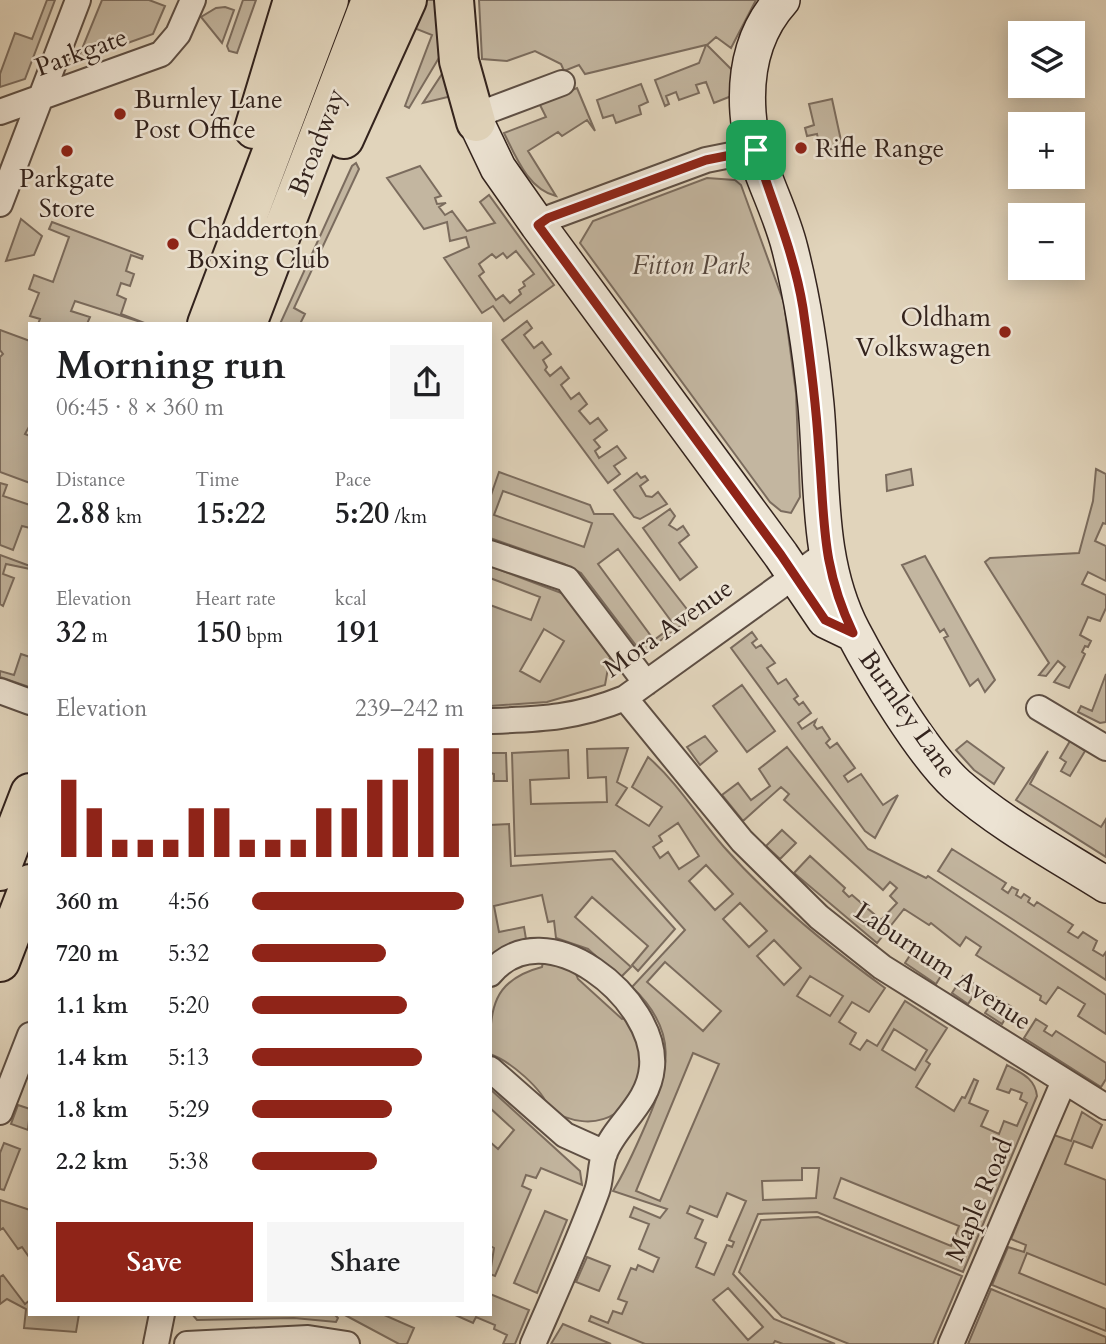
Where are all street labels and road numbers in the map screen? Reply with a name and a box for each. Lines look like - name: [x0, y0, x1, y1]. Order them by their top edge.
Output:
- street label: Parkgate: [30, 19, 132, 85]
- street label: Broadway: [281, 83, 354, 201]
- street label: Mora Avenue: [596, 570, 740, 686]
- street label: Burnley Lane: [851, 643, 965, 785]
- street label: Laburnum Avenue: [847, 894, 1039, 1038]
- street label: Maple Road: [937, 1132, 1021, 1268]

